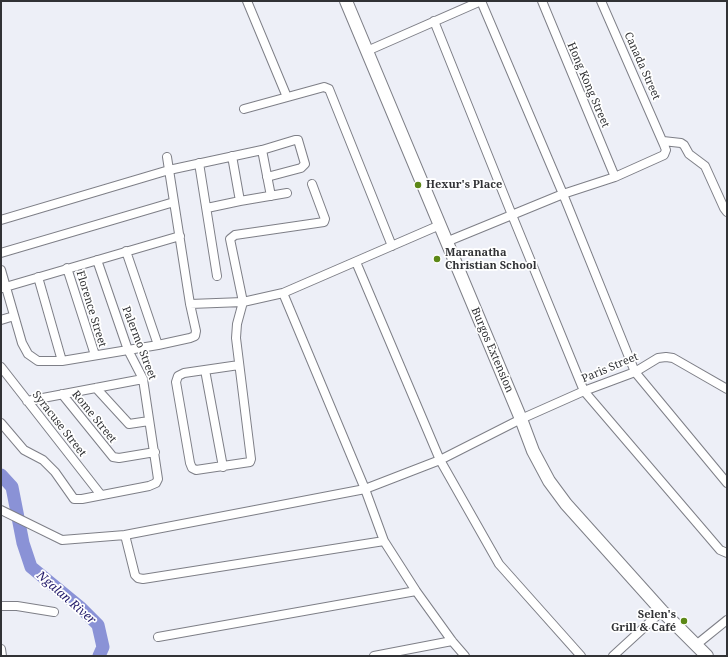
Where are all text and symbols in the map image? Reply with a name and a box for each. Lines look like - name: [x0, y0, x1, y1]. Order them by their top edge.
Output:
- street label: Canada Street: [621, 30, 663, 102]
- street label: Hong Kong Street: [564, 40, 612, 130]
- place label: Hexur's Place: [426, 178, 502, 192]
- marker: Hexur's Place: [413, 180, 423, 190]
- place label: Maranatha Christian School: [445, 246, 537, 272]
- marker: Maranatha Christian School: [432, 254, 442, 264]
- street label: Florence Street: [73, 269, 109, 349]
- street label: Palermo Street: [119, 304, 159, 382]
- street label: Burgos Extension: [468, 305, 516, 395]
- street label: Paris Street: [580, 350, 640, 386]
- street label: Syracuse Street: [29, 388, 89, 460]
- street label: Rome Street: [69, 388, 119, 446]
- water label: Ngalan River: [34, 569, 98, 627]
- place label: Selen's Grill & Café: [611, 608, 676, 634]
- marker: Selen's Grill & Café: [679, 616, 689, 626]

